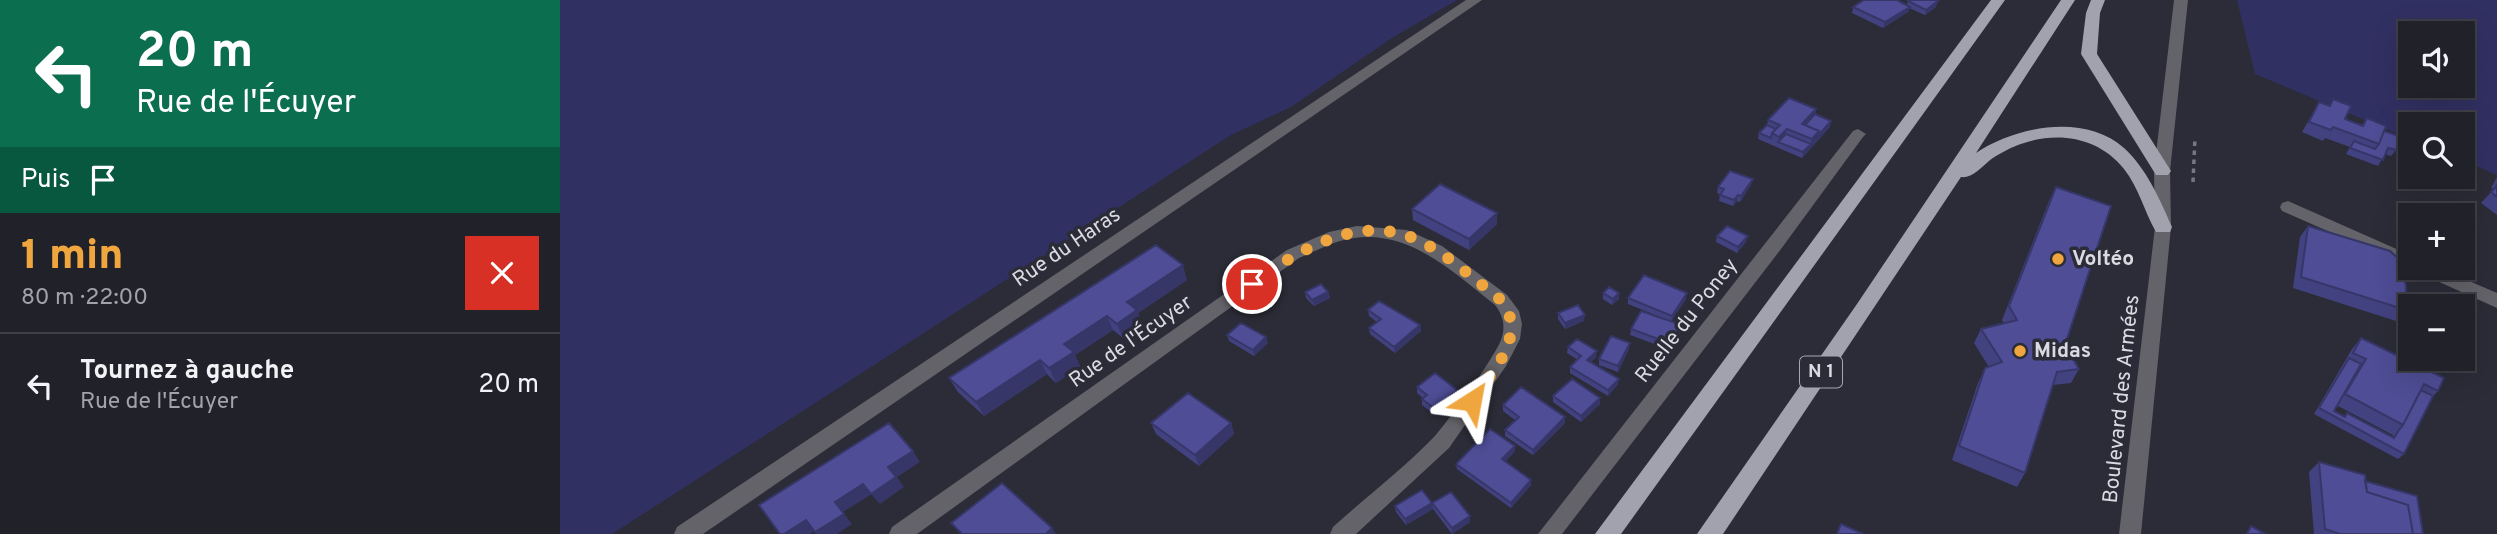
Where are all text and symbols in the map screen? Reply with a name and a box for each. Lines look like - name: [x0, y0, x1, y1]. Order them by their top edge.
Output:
- map controls: [2398, 21, 2475, 371]
- button: sound: [2398, 21, 2475, 98]
- text: 20 m: [136, 23, 253, 85]
- icon: left: [21, 28, 112, 119]
- text: Rue de l'Écuyer: [136, 84, 356, 124]
- button: search: [2398, 112, 2475, 189]
- icon: arrive: [84, 161, 122, 199]
- text: Puis: [21, 164, 70, 197]
- street label: Rue du Haras: [1008, 202, 1126, 294]
- button: +: [2398, 203, 2475, 280]
- text: 1 min: [21, 231, 124, 284]
- button: close: [465, 236, 539, 310]
- place label: Voltéo: [2072, 246, 2134, 273]
- marker: Voltéo: [2050, 251, 2066, 267]
- street label: Ruelle du Poney: [1630, 253, 1744, 389]
- pin: [1222, 254, 1282, 314]
- icon: arrive: [1233, 265, 1271, 303]
- text: 80 m · 22:00: [21, 284, 148, 313]
- street label: Rue de l'Écuyer: [1064, 289, 1198, 394]
- street label: Boulevard des Armées: [2098, 293, 2146, 505]
- button: −: [2398, 294, 2475, 371]
- place label: Midas: [2034, 338, 2091, 365]
- marker: Midas: [2012, 343, 2028, 359]
- text: Tournez à gauche: [80, 355, 294, 388]
- road number: N 1: [1800, 356, 1842, 388]
- position arrow: [1435, 364, 1509, 438]
- icon: left: [21, 367, 59, 405]
- text: 20 m: [478, 369, 539, 402]
- text: Rue de l'Écuyer: [80, 388, 238, 417]

